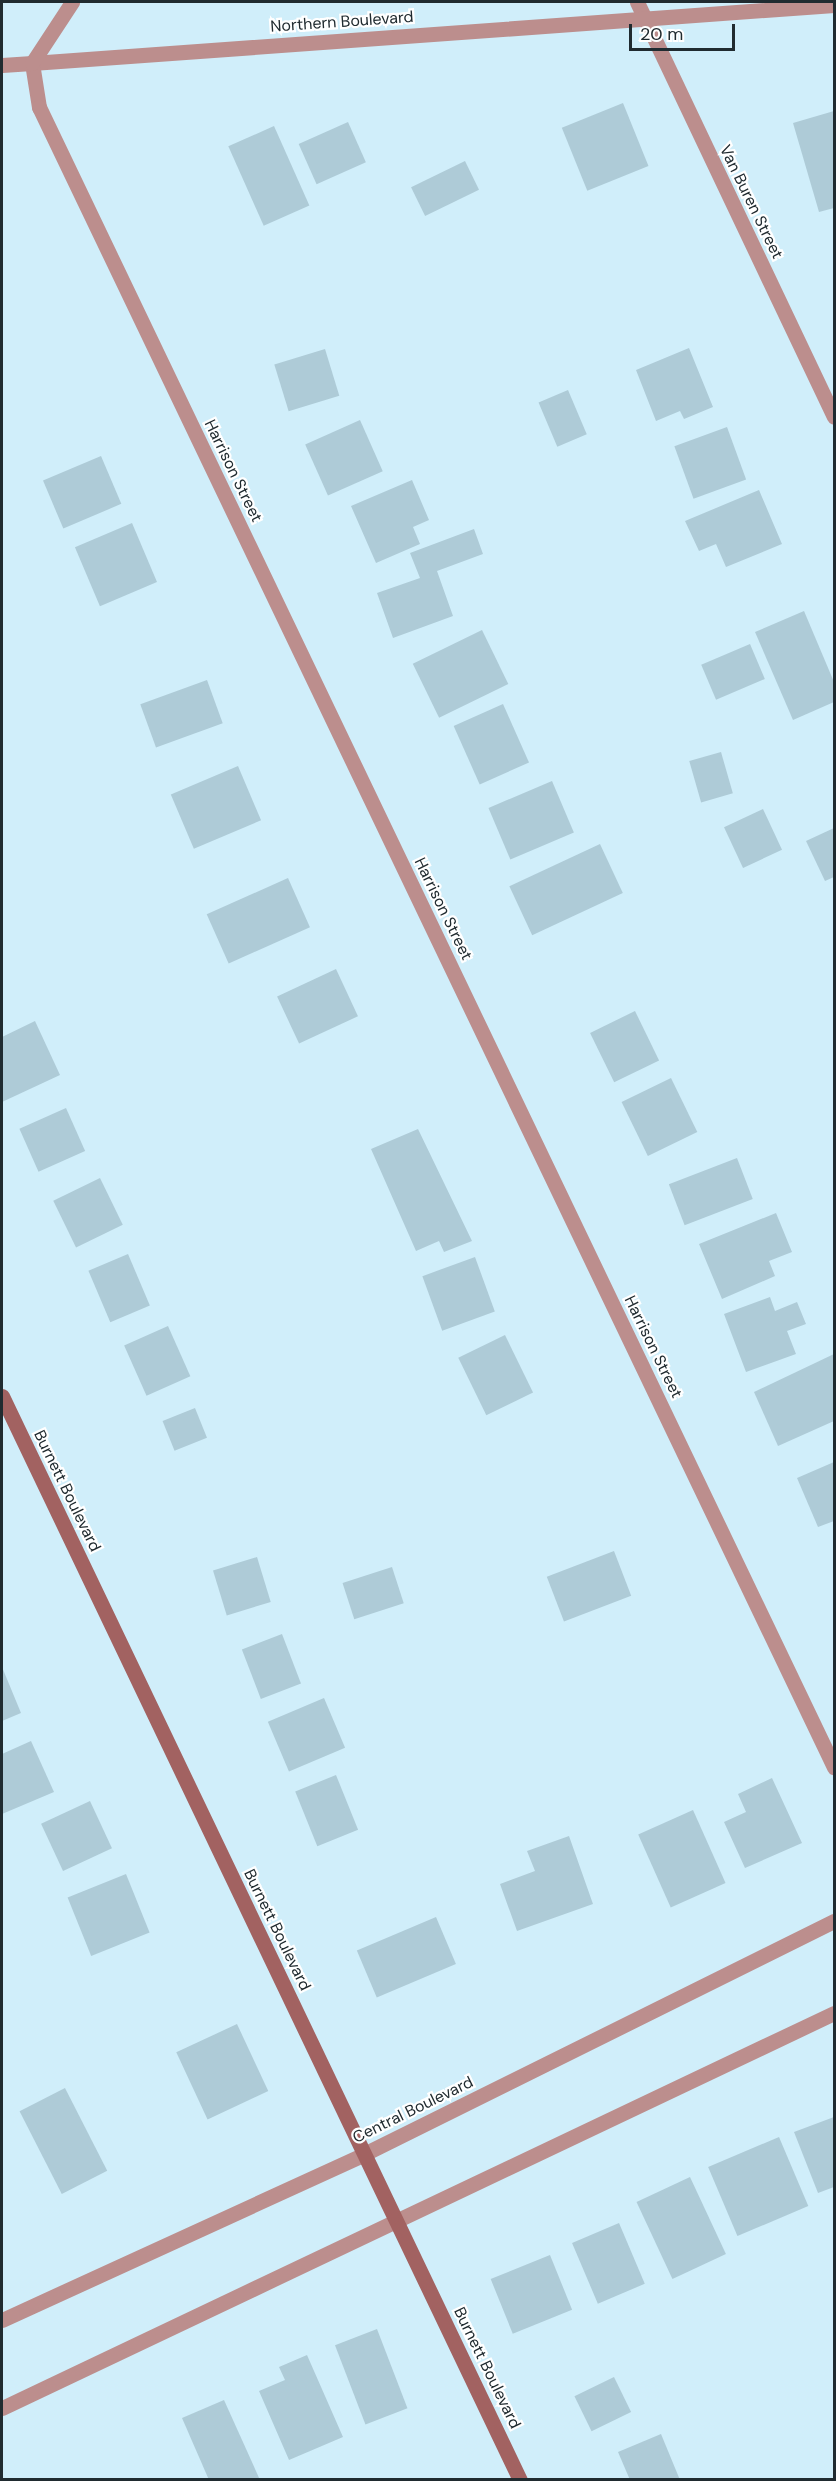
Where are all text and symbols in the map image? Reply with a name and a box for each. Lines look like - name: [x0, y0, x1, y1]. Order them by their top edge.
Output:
- street label: Northern Boulevard: [270, 7, 414, 37]
- scale bar: [632, 12, 738, 50]
- text: 20 m: [640, 22, 683, 46]
- street label: Van Buren Street: [715, 142, 787, 262]
- street label: Harrison Street: [200, 417, 266, 525]
- street label: Harrison Street: [410, 855, 476, 963]
- street label: Harrison Street: [620, 1293, 686, 1401]
- street label: Burnett Boulevard: [29, 1427, 105, 1555]
- street label: Burnett Boulevard: [239, 1866, 315, 1994]
- street label: Central Boulevard: [350, 2073, 476, 2147]
- street label: Burnett Boulevard: [449, 2304, 525, 2432]

